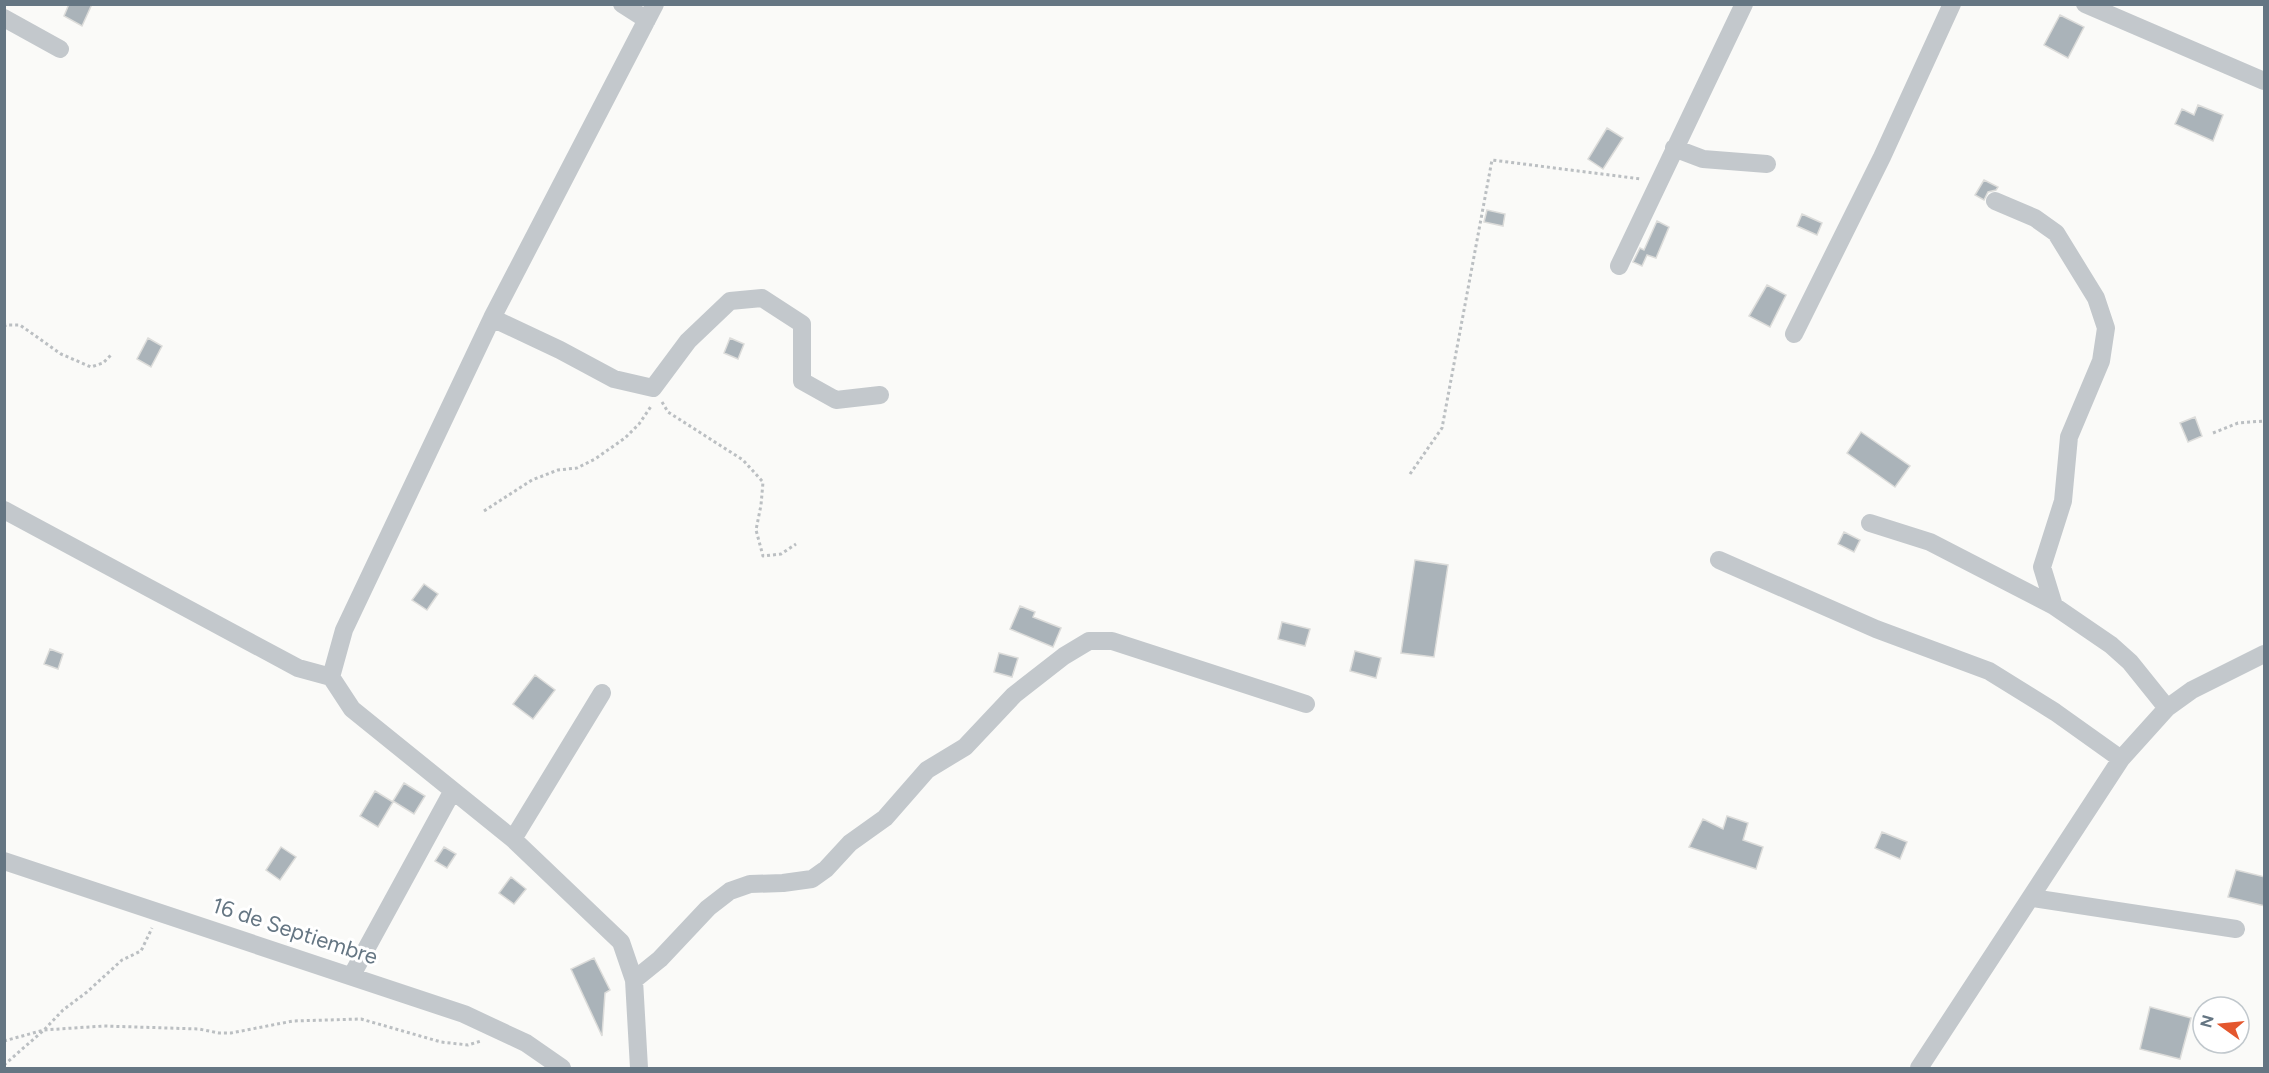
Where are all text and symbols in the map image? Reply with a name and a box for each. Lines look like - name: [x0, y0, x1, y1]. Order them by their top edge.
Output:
- street label: 16 de Septiembre: [209, 892, 381, 970]
- north arrow: [2191, 995, 2251, 1055]
- text: N: [2196, 1013, 2218, 1030]

